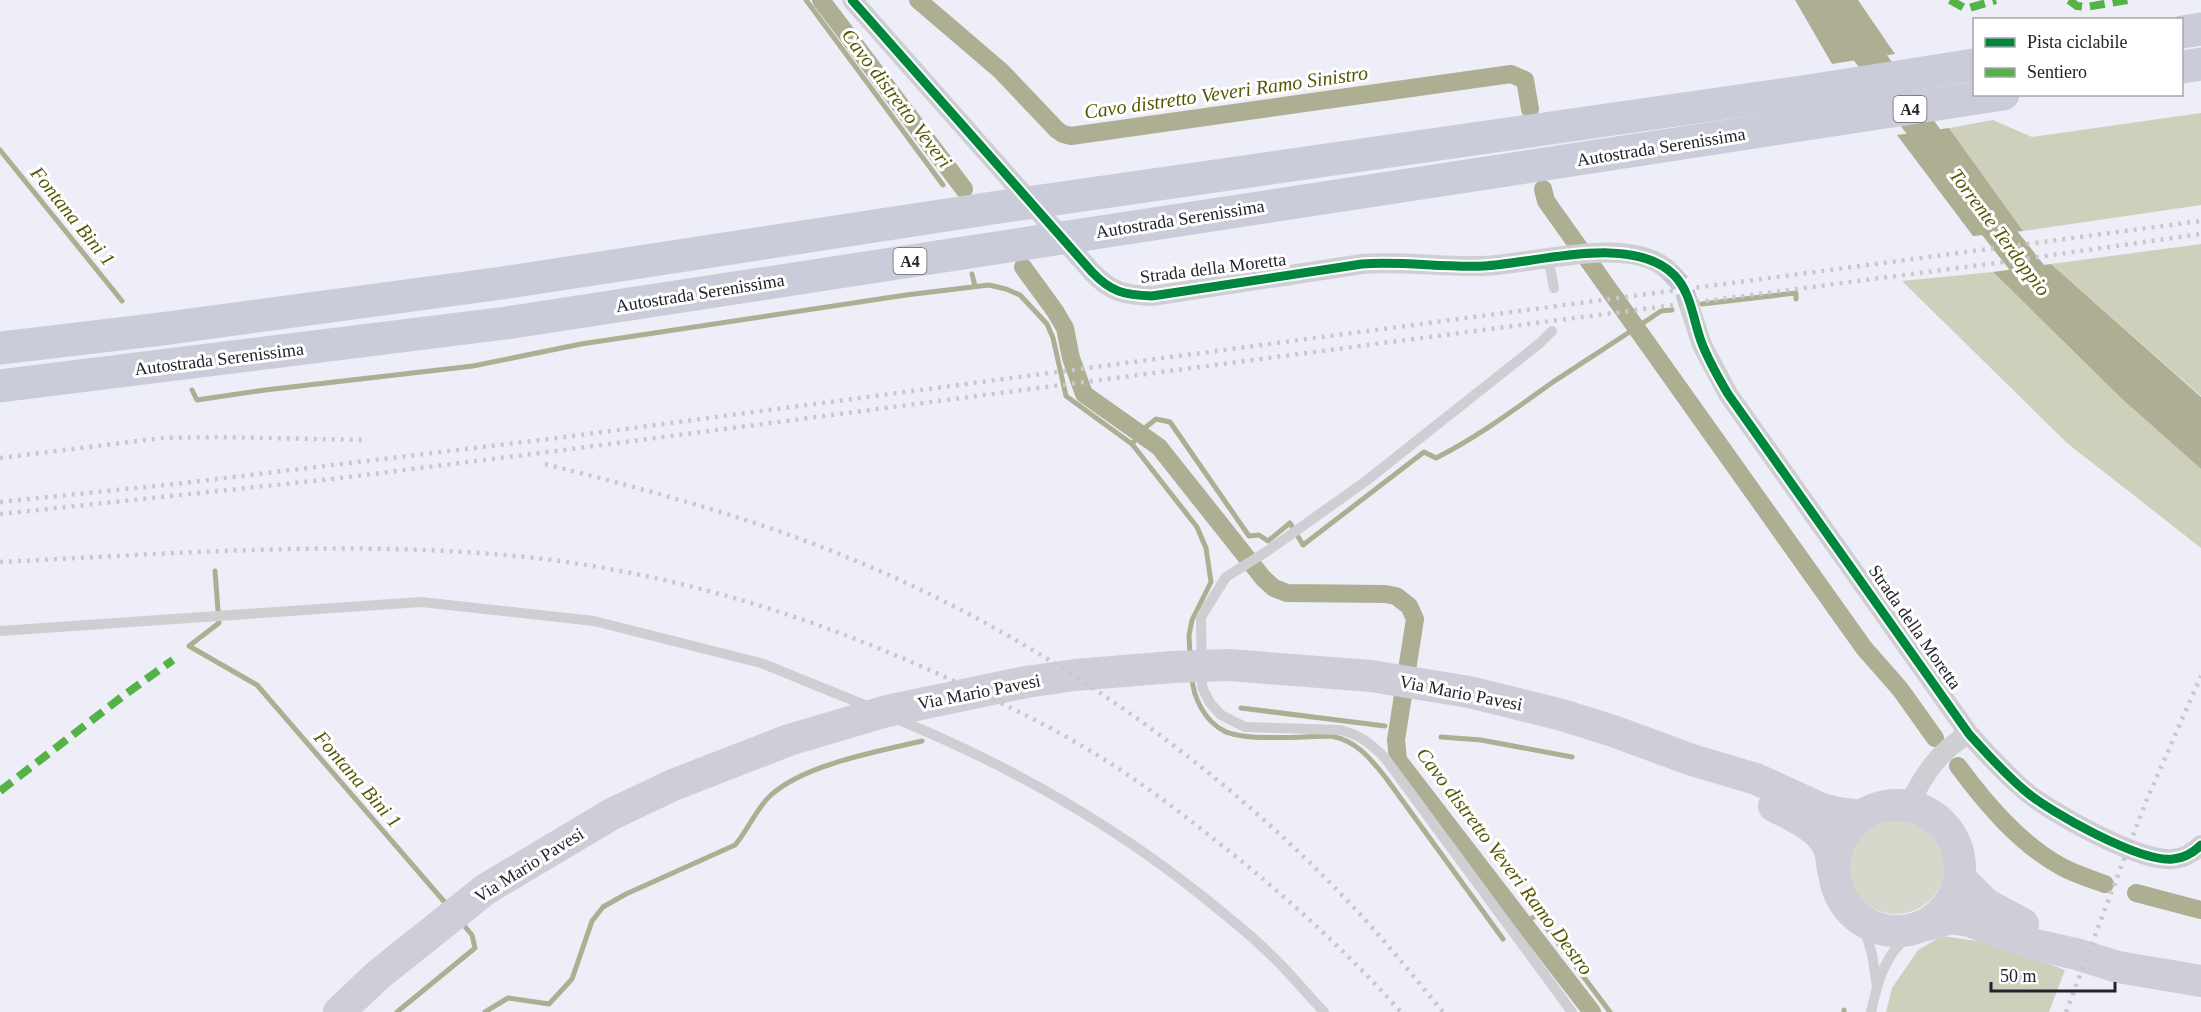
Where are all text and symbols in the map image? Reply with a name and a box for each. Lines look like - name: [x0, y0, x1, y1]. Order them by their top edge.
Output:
- legend: [1973, 18, 2183, 96]
- water label: Cavo distretto Veveri: [838, 24, 956, 172]
- text: Pista ciclabile: [2027, 32, 2127, 52]
- water label: Cavo distretto Veveri Ramo Sinistro: [1083, 61, 1369, 123]
- text: Sentiero: [2027, 62, 2087, 82]
- road number: A4: [1894, 96, 1926, 122]
- street label: Autostrada Serenissima: [1575, 124, 1747, 170]
- water label: Fontana Bini 1: [26, 161, 120, 270]
- water label: Torrente Terdoppio: [1944, 164, 2055, 300]
- street label: Autostrada Serenissima: [1094, 196, 1266, 242]
- road number: A4: [894, 248, 926, 274]
- street label: Strada della Moretta: [1139, 249, 1287, 287]
- street label: Autostrada Serenissima: [614, 270, 786, 316]
- street label: Autostrada Serenissima: [133, 339, 305, 379]
- street label: Strada della Moretta: [1865, 561, 1965, 693]
- street label: Via Mario Pavesi: [916, 670, 1042, 714]
- street label: Via Mario Pavesi: [1398, 671, 1524, 715]
- water label: Fontana Bini 1: [309, 725, 406, 832]
- water label: Cavo distretto Veveri Ramo Destro: [1412, 743, 1598, 979]
- street label: Via Mario Pavesi: [471, 823, 587, 907]
- scale bar: [1991, 955, 2116, 993]
- text: 50 m: [2000, 966, 2037, 986]

